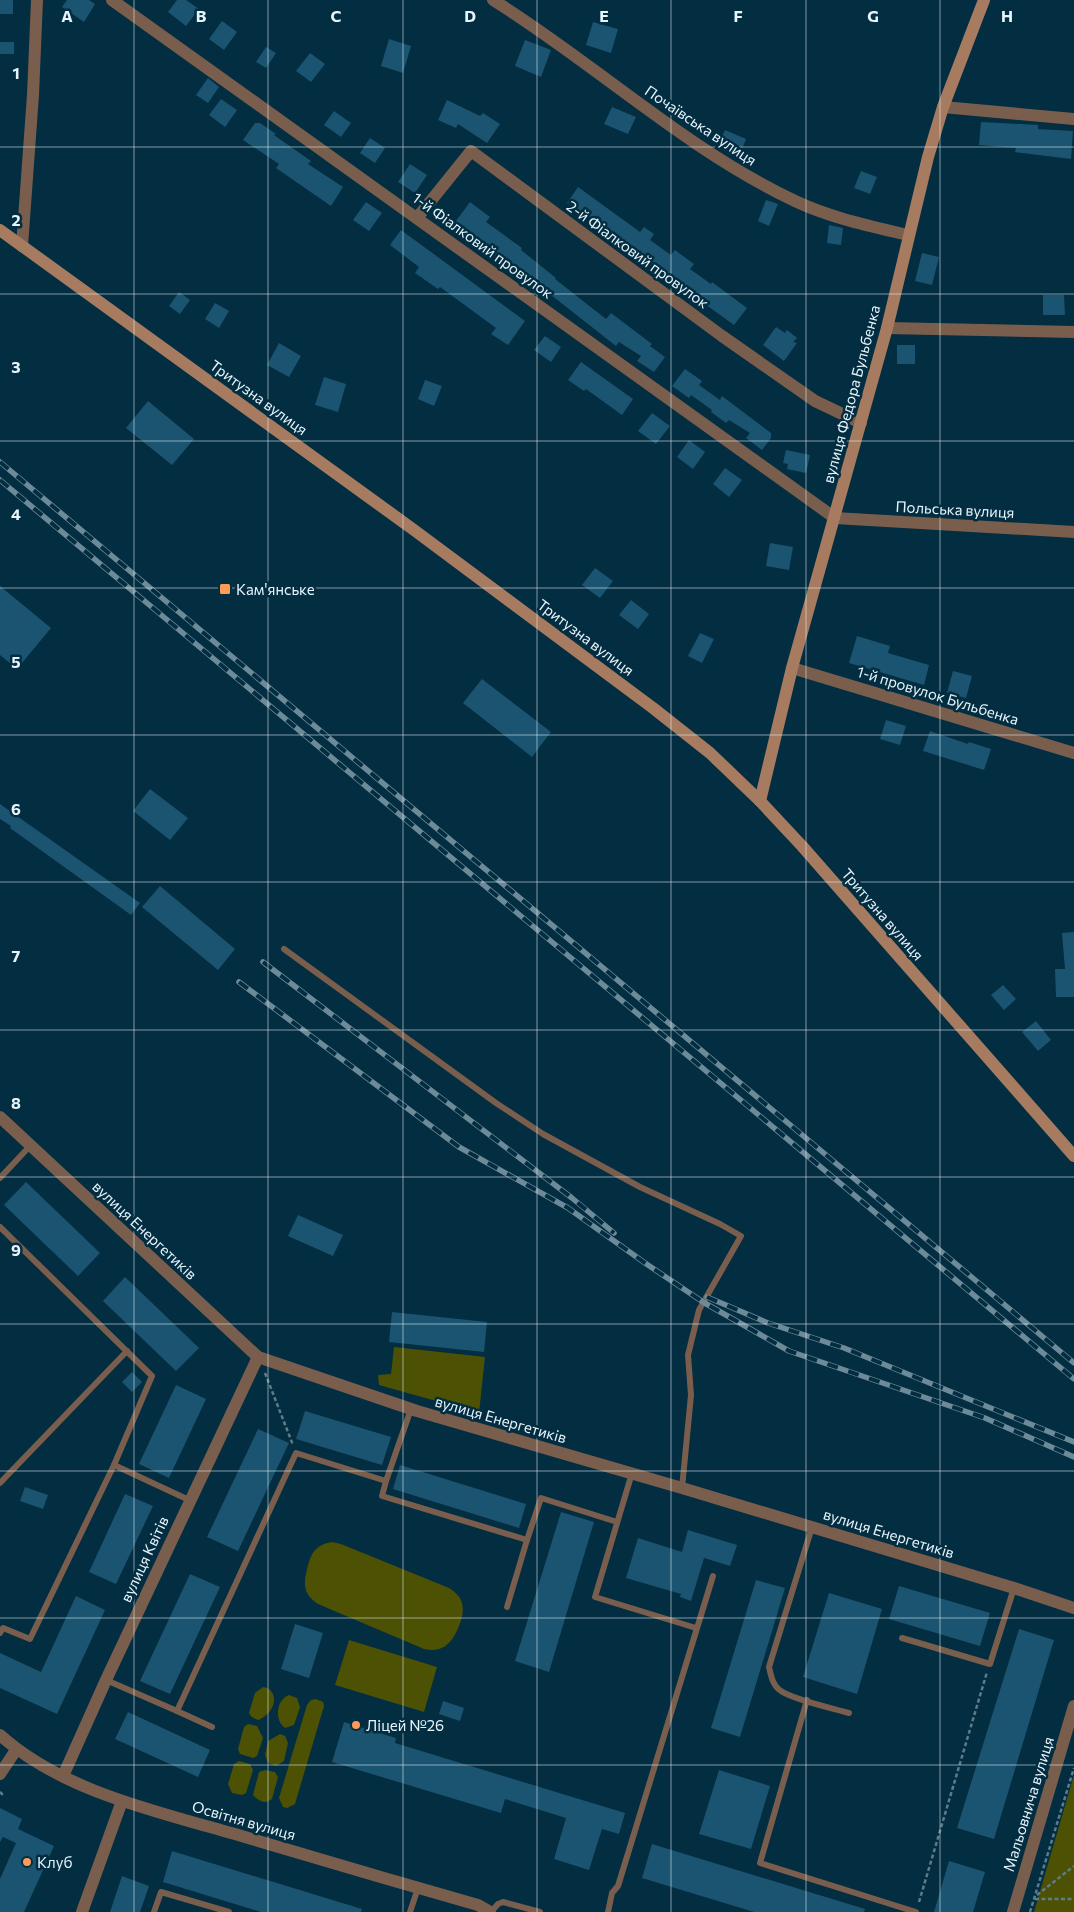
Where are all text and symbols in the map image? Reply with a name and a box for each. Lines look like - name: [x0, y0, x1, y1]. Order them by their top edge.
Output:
- text: A: [61, 6, 73, 25]
- text: B: [196, 6, 207, 25]
- text: C: [331, 6, 342, 25]
- text: D: [464, 6, 476, 25]
- text: E: [599, 6, 609, 25]
- text: F: [733, 6, 743, 25]
- text: G: [867, 6, 879, 25]
- text: H: [1001, 6, 1013, 25]
- text: 1: [12, 63, 20, 82]
- street label: Почаївська вулиця: [642, 81, 760, 169]
- street label: 1-й Фіалковий провулок: [409, 188, 557, 302]
- street label: 2-й Фіалковий провулок: [564, 196, 712, 312]
- text: 2: [11, 210, 21, 229]
- street label: вулиця Федора Бульбенка: [819, 303, 883, 485]
- street label: Тритузна вулиця: [207, 356, 311, 438]
- text: 3: [11, 357, 21, 376]
- street label: Польська вулиця: [895, 497, 1015, 521]
- text: 4: [11, 504, 21, 523]
- place label: Кам'янське: [236, 580, 315, 598]
- marker: Кам'янське: [218, 582, 232, 596]
- street label: Тритузна вулиця: [534, 595, 638, 679]
- text: 5: [11, 652, 21, 671]
- street label: 1-й провулок Бульбенка: [855, 662, 1021, 728]
- text: 6: [11, 799, 21, 818]
- street label: Тритузна вулиця: [838, 864, 928, 964]
- text: 7: [12, 946, 21, 965]
- text: 8: [11, 1093, 21, 1112]
- street label: вулиця Енергетиків: [89, 1177, 201, 1283]
- text: 9: [11, 1240, 21, 1259]
- street label: вулиця Енергетиків: [433, 1392, 569, 1446]
- street label: вулиця Енергетиків: [821, 1505, 957, 1561]
- street label: вулиця Квітів: [116, 1513, 172, 1605]
- place label: Ліцей №26: [366, 1716, 444, 1734]
- marker: Ліцей №26: [350, 1719, 362, 1731]
- street label: Мальовнича вулиця: [999, 1734, 1057, 1874]
- street label: Освітня вулиця: [190, 1797, 298, 1843]
- place label: Клуб: [37, 1853, 73, 1871]
- marker: Клуб: [21, 1856, 33, 1868]

